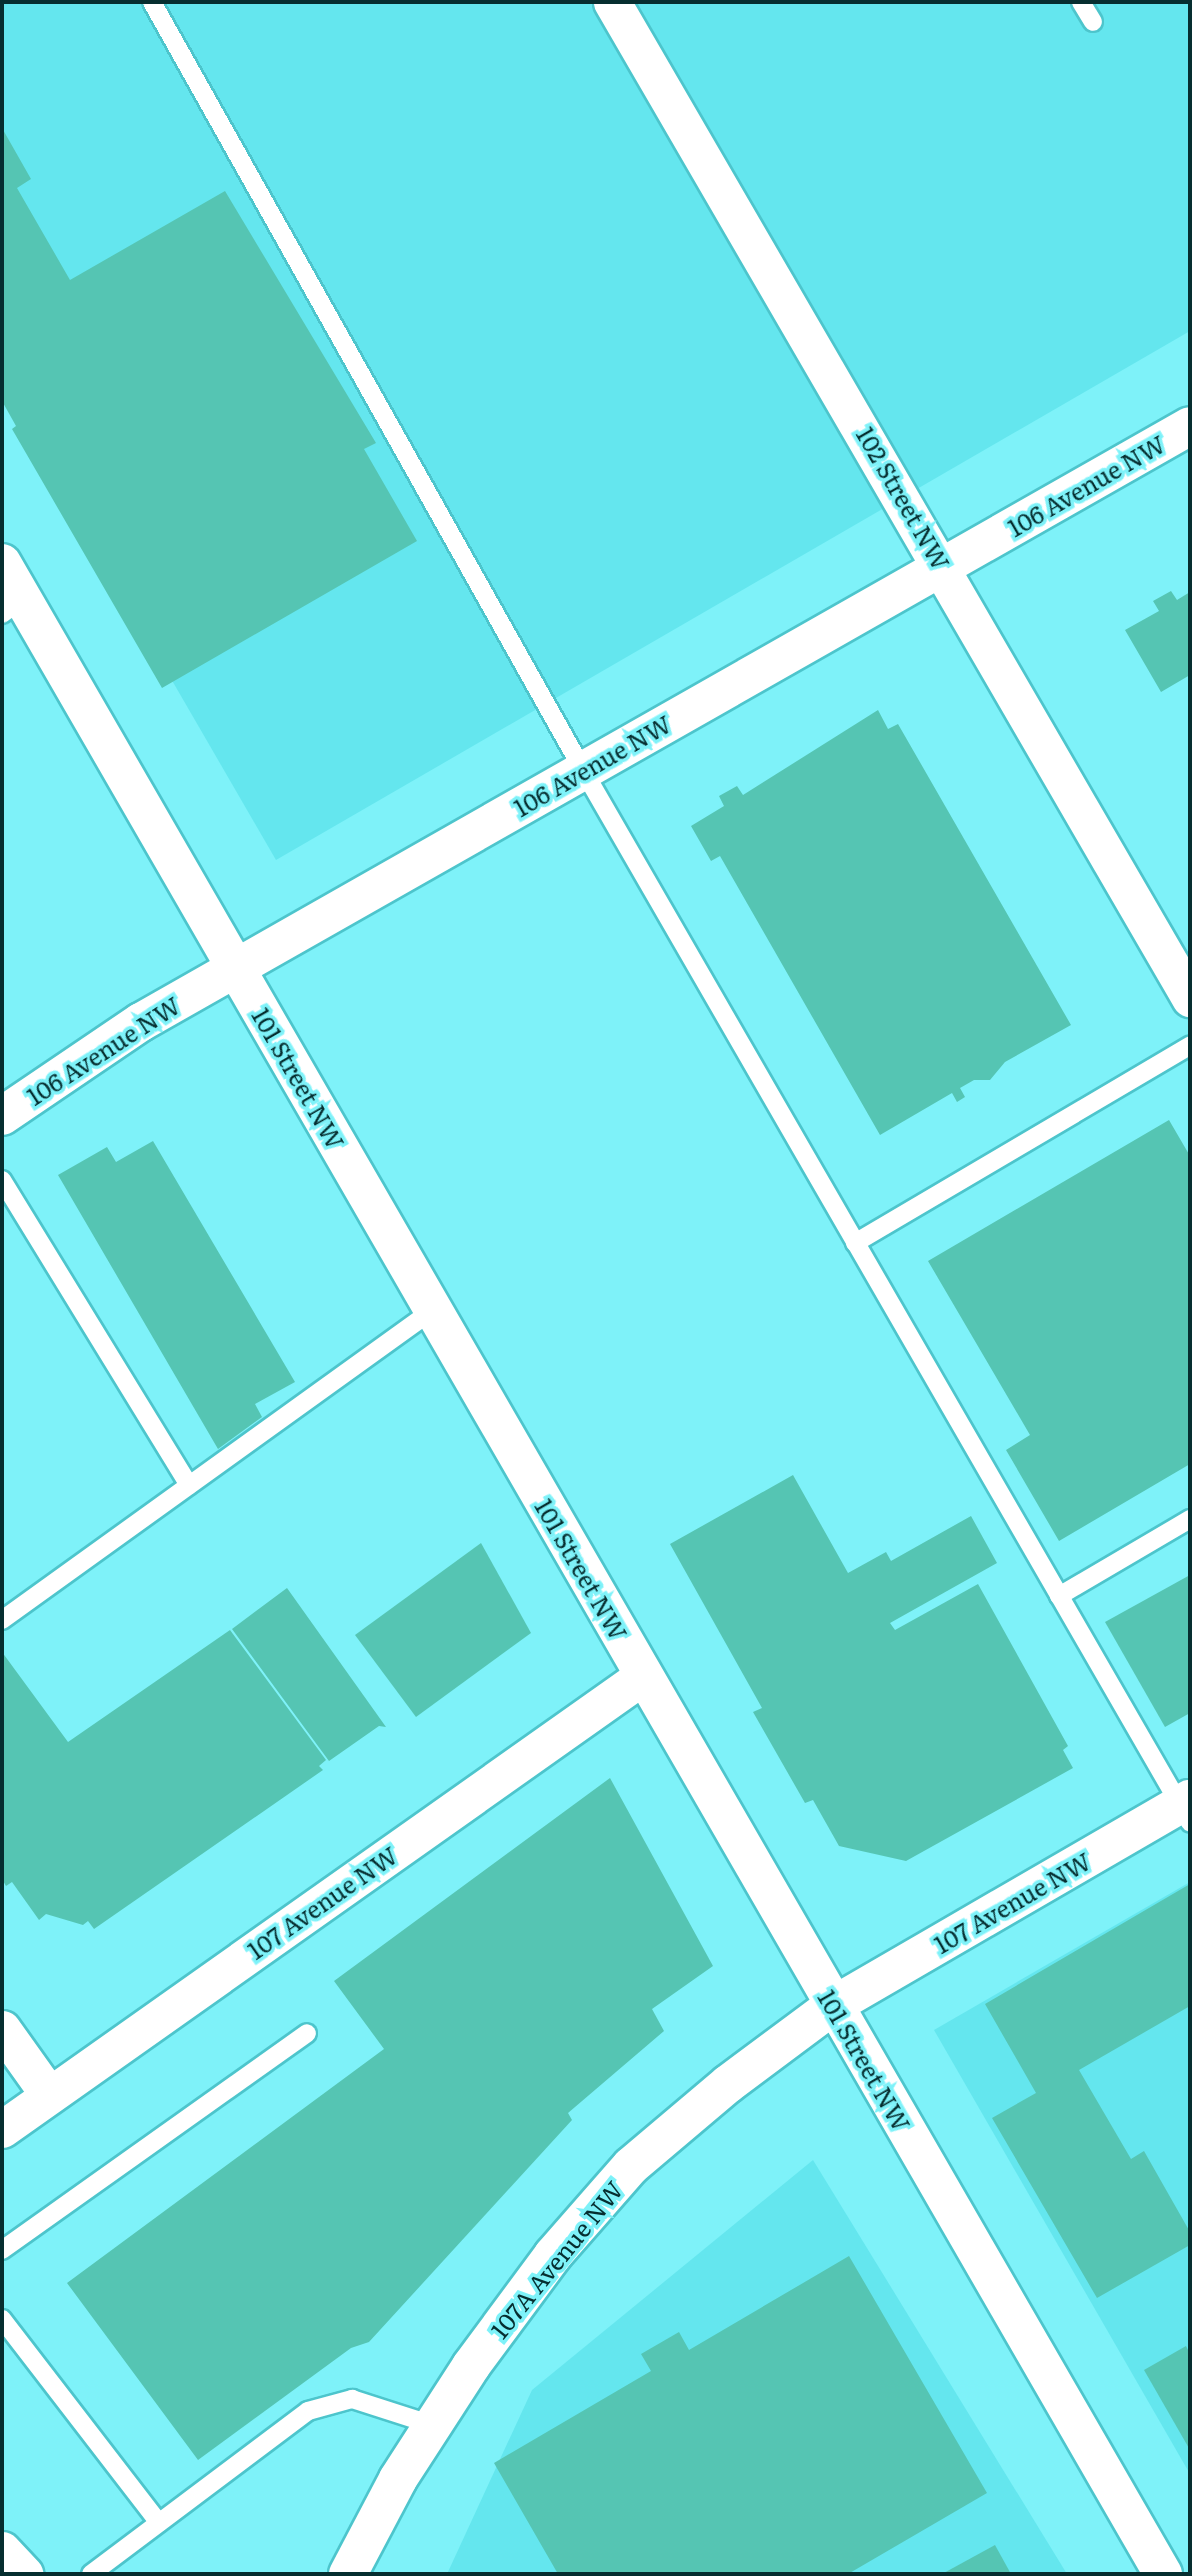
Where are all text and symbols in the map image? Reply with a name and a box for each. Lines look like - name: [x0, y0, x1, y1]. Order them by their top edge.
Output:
- street label: 102 Street NW: [852, 421, 956, 575]
- street label: 106 Avenue NW: [1002, 428, 1170, 542]
- street label: 106 Avenue NW: [508, 708, 676, 822]
- street label: 106 Avenue NW: [21, 990, 185, 1110]
- street label: 101 Street NW: [247, 1002, 351, 1154]
- street label: 101 Street NW: [530, 1493, 634, 1645]
- street label: 107 Avenue NW: [242, 1840, 402, 1964]
- street label: 107 Avenue NW: [929, 1846, 1095, 1958]
- street label: 101 Street NW: [813, 1984, 917, 2136]
- street label: 107A Avenue NW: [484, 2175, 628, 2343]

